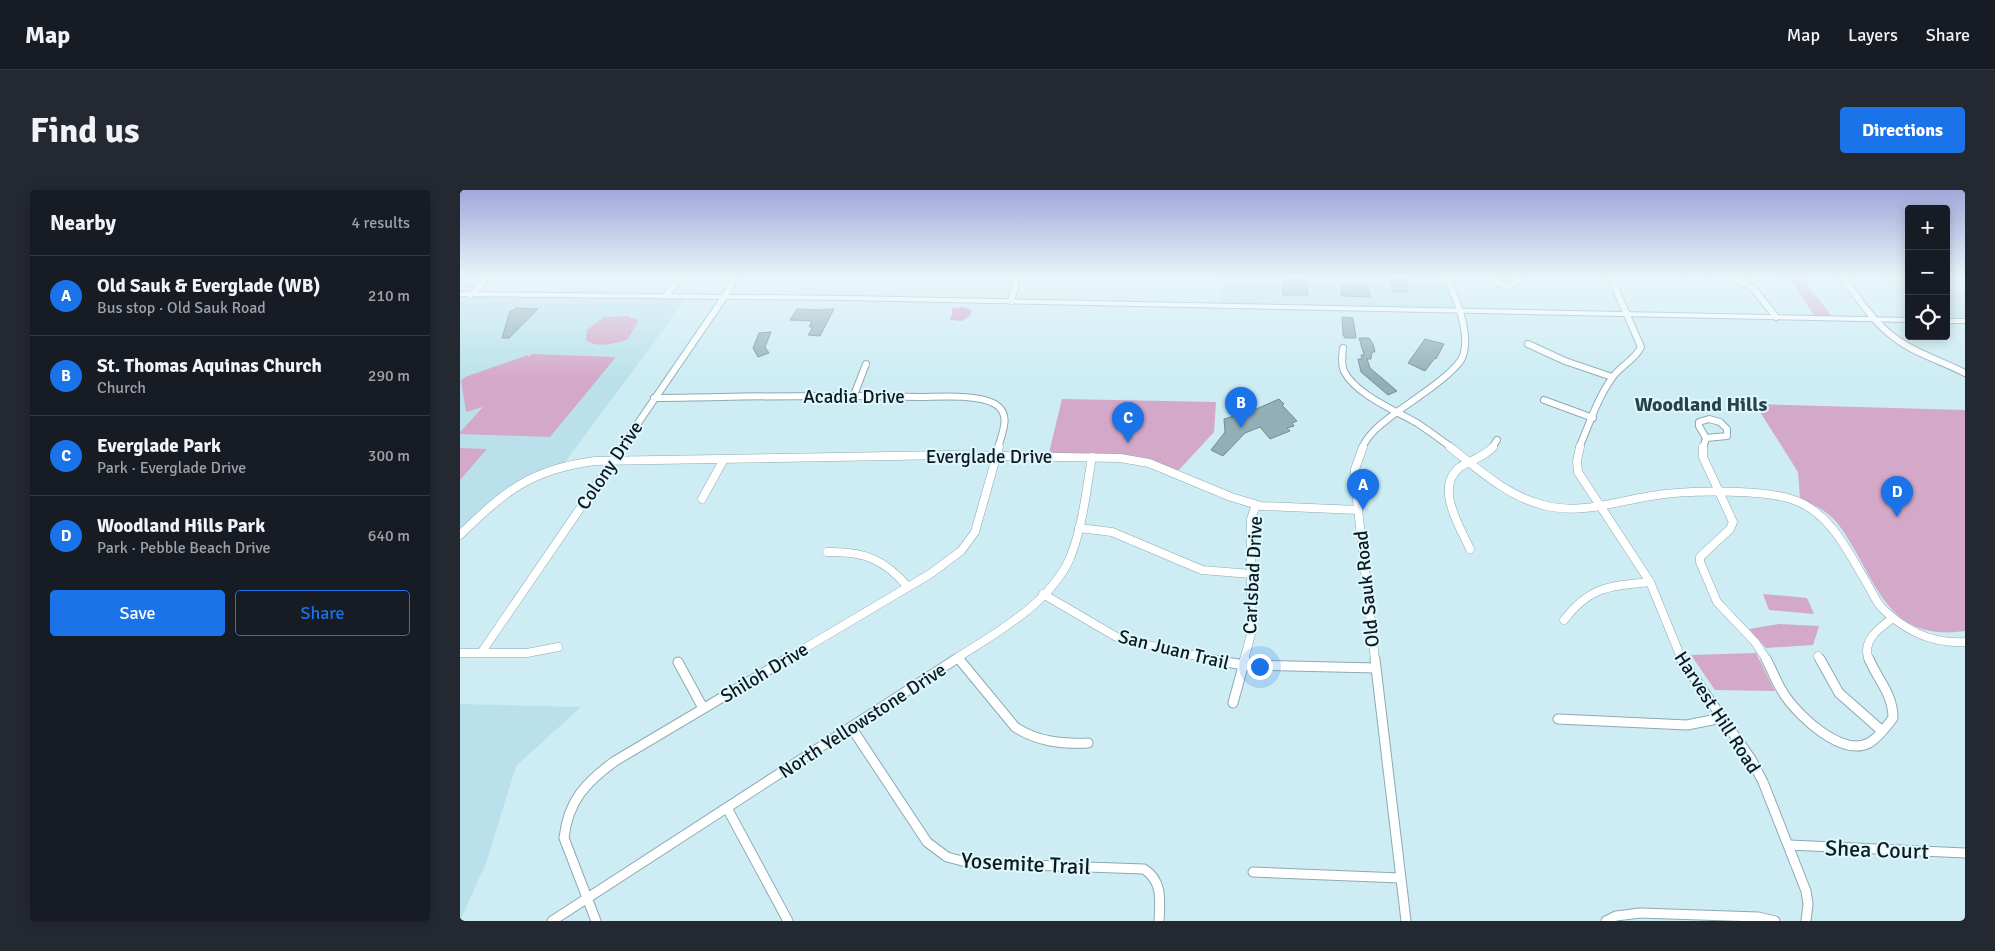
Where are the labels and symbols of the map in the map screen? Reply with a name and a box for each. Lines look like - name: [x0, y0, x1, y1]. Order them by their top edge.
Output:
- street label: Acadia Drive: [803, 385, 905, 409]
- pin: B: [1225, 387, 1257, 428]
- district label: Woodland Hills: [1635, 392, 1767, 417]
- pin: C: [1112, 402, 1144, 443]
- street label: Colony Drive: [571, 417, 648, 515]
- street label: Everglade Drive: [926, 445, 1052, 469]
- pin: A: [1347, 469, 1379, 510]
- pin: D: [1881, 476, 1913, 517]
- street label: Carlsbad Drive: [1238, 515, 1268, 635]
- street label: Old Sauk Road: [1349, 529, 1385, 648]
- street label: San Juan Trail: [1116, 625, 1232, 675]
- street label: Shiloh Drive: [716, 637, 813, 708]
- street label: Harvest Hill Road: [1669, 647, 1766, 778]
- your location: [1247, 654, 1273, 680]
- street label: North Yellowstone Drive: [774, 658, 951, 784]
- street label: Shea Court: [1825, 834, 1930, 865]
- street label: Yosemite Trail: [960, 847, 1092, 880]

